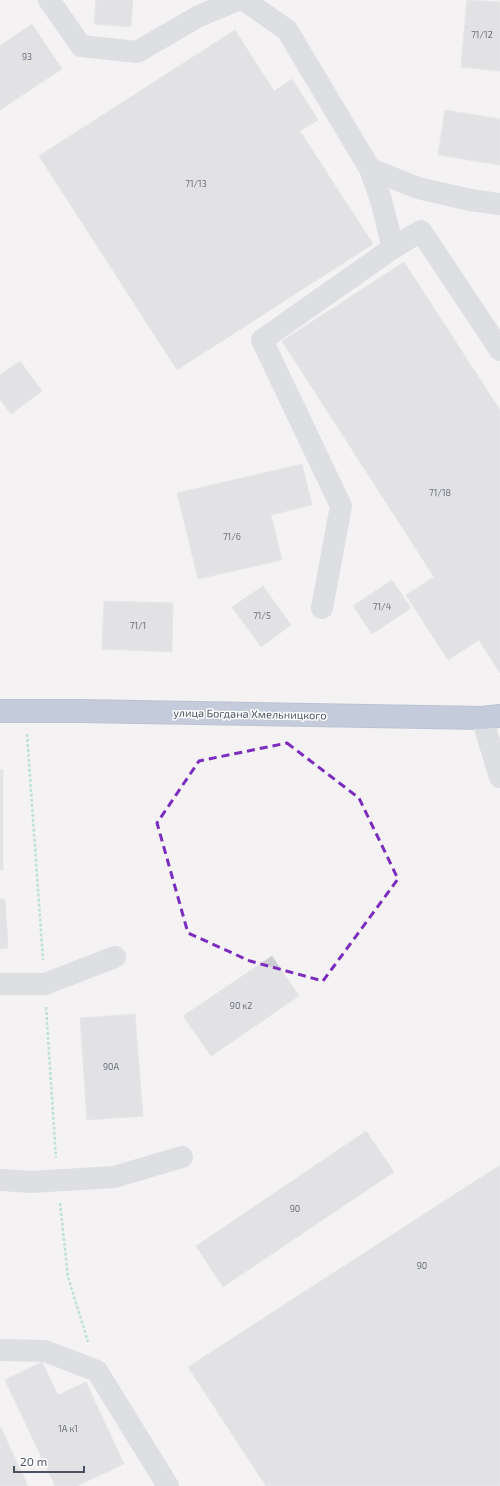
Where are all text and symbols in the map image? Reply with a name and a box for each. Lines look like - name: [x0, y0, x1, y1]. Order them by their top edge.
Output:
- house number: 71/12: [471, 29, 493, 40]
- house number: 93: [22, 51, 32, 62]
- house number: 71/13: [185, 178, 207, 189]
- house number: 71/18: [429, 487, 451, 498]
- house number: 71/6: [223, 531, 241, 542]
- house number: 71/4: [373, 601, 392, 612]
- house number: 71/5: [253, 610, 271, 621]
- house number: 71/1: [130, 620, 146, 631]
- street label: улица Богдана Хмельницкого: [173, 706, 327, 722]
- house number: 90 к2: [230, 1000, 252, 1011]
- house number: 90А: [103, 1061, 119, 1072]
- house number: 90: [290, 1203, 300, 1214]
- house number: 90: [417, 1260, 427, 1271]
- house number: 1А к1: [58, 1423, 78, 1434]
- scale bar: [14, 1448, 84, 1474]
- text: 20 m: [20, 1454, 47, 1468]

